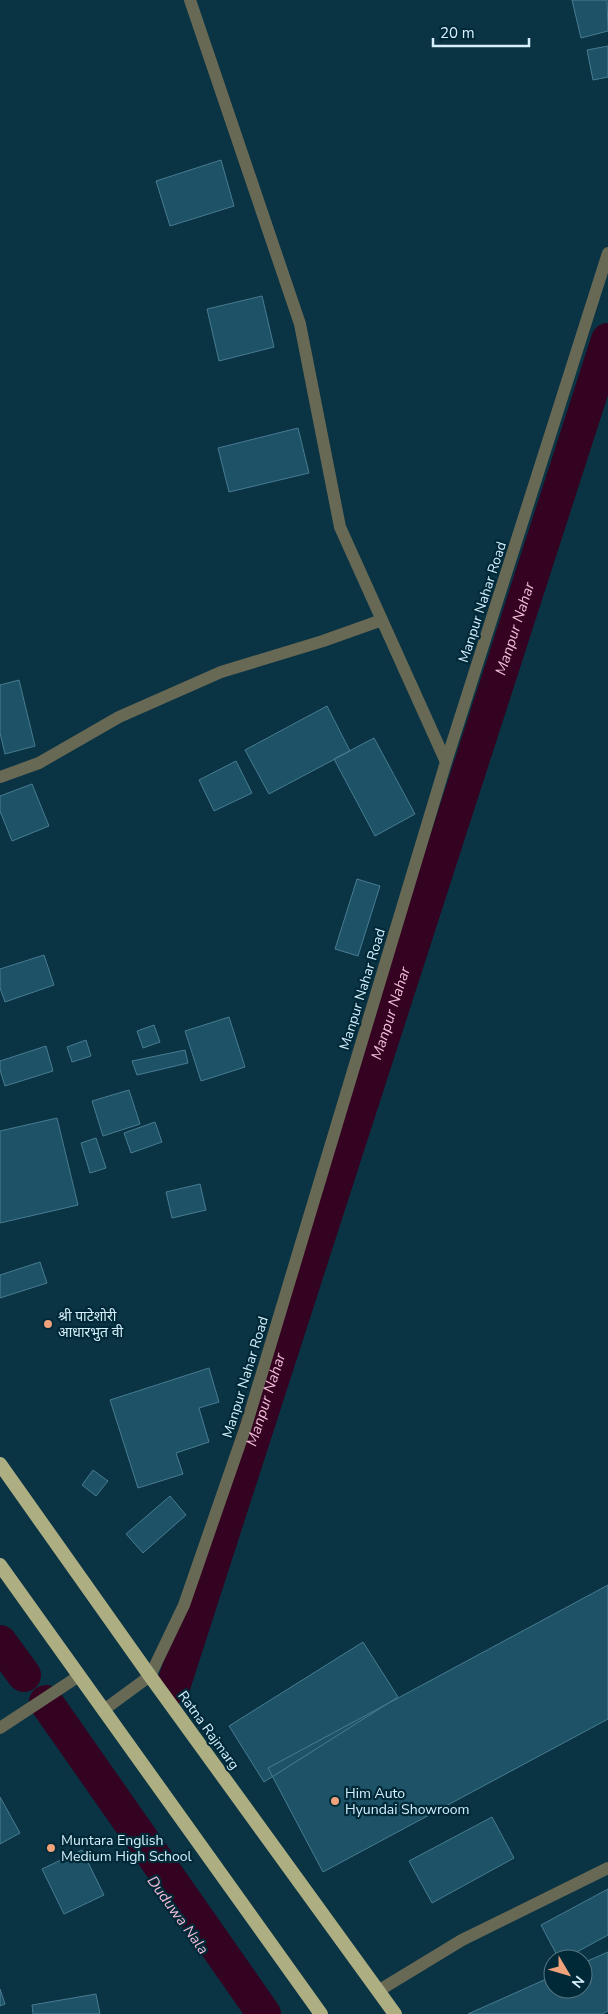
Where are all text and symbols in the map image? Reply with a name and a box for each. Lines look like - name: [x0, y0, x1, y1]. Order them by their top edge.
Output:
- scale bar: [433, 15, 529, 47]
- text: 20 m: [440, 23, 475, 43]
- street label: Manpur Nahar Road: [454, 539, 511, 665]
- water label: Manpur Nahar: [490, 579, 539, 678]
- street label: Manpur Nahar Road: [335, 926, 390, 1052]
- water label: Manpur Nahar: [366, 964, 415, 1062]
- place label: श्री पाटेशोरी आधारभुत वी: [58, 1307, 123, 1342]
- street label: Manpur Nahar Road: [219, 1314, 271, 1440]
- marker: श्री पाटेशोरी आधारभुत वी: [42, 1318, 54, 1330]
- water label: Manpur Nahar: [243, 1350, 289, 1448]
- street label: Ratna Rajmarg: [174, 1687, 244, 1774]
- place label: Him Auto Hyundai Showroom: [345, 1784, 470, 1819]
- marker: Him Auto Hyundai Showroom: [329, 1795, 341, 1807]
- place label: Muntara English Medium High School: [61, 1831, 193, 1866]
- marker: Muntara English Medium High School: [45, 1842, 57, 1854]
- water label: Duduwa Nala: [143, 1872, 213, 1958]
- north arrow: [543, 1949, 593, 1999]
- text: N: [567, 1972, 589, 1992]

